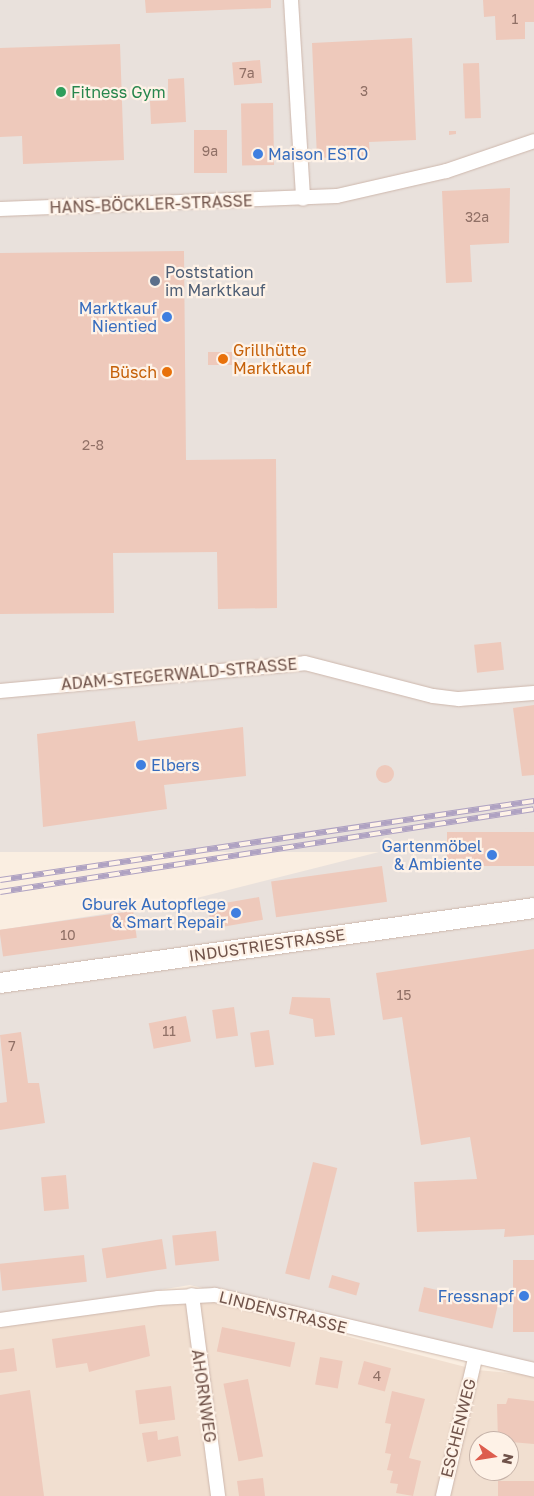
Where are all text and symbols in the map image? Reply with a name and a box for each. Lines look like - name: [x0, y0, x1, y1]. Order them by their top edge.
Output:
- house number: 1: [512, 11, 518, 27]
- house number: 7a: [239, 65, 255, 81]
- place label: Fitness Gym: [71, 82, 166, 102]
- house number: 3: [360, 83, 368, 99]
- marker: Fitness Gym: [55, 86, 67, 98]
- house number: 9a: [202, 143, 218, 159]
- place label: Maison ESTO: [268, 144, 368, 164]
- marker: Maison ESTO: [252, 148, 264, 160]
- street label: HANS-BÖCKLER-STRASSE: [49, 191, 253, 217]
- house number: 32a: [465, 209, 489, 225]
- place label: Poststation im Marktkauf: [165, 262, 266, 300]
- marker: Poststation im Marktkauf: [149, 275, 161, 287]
- place label: Marktkauf Nientied: [79, 298, 157, 336]
- marker: Marktkauf Nientied: [161, 311, 173, 323]
- place label: Grillhütte Marktkauf: [233, 340, 311, 378]
- marker: Grillhütte Marktkauf: [217, 353, 229, 365]
- place label: Büsch: [110, 362, 157, 382]
- marker: Büsch: [161, 366, 173, 378]
- house number: 2-8: [82, 437, 104, 453]
- street label: ADAM-STEGERWALD-STRASSE: [60, 654, 298, 694]
- place label: Elbers: [151, 755, 200, 775]
- marker: Elbers: [135, 759, 147, 771]
- place label: Gartenmöbel & Ambiente: [382, 836, 482, 874]
- marker: Gartenmöbel & Ambiente: [486, 849, 498, 861]
- place label: Gburek Autopflege & Smart Repair: [82, 894, 226, 932]
- marker: Gburek Autopflege & Smart Repair: [230, 907, 242, 919]
- street label: INDUSTRIESTRASSE: [188, 925, 346, 965]
- house number: 10: [60, 927, 76, 943]
- house number: 15: [397, 987, 411, 1003]
- house number: 11: [162, 1023, 176, 1039]
- house number: 7: [8, 1038, 16, 1054]
- place label: Fressnapf: [438, 1286, 514, 1306]
- street label: LINDENSTRASSE: [217, 1287, 349, 1337]
- marker: Fressnapf: [518, 1290, 530, 1302]
- street label: AHORNWEG: [188, 1348, 220, 1444]
- house number: 4: [373, 1368, 381, 1384]
- street label: ESCHENWEG: [436, 1377, 480, 1479]
- north arrow: [469, 1431, 519, 1481]
- text: N: [499, 1452, 518, 1466]

